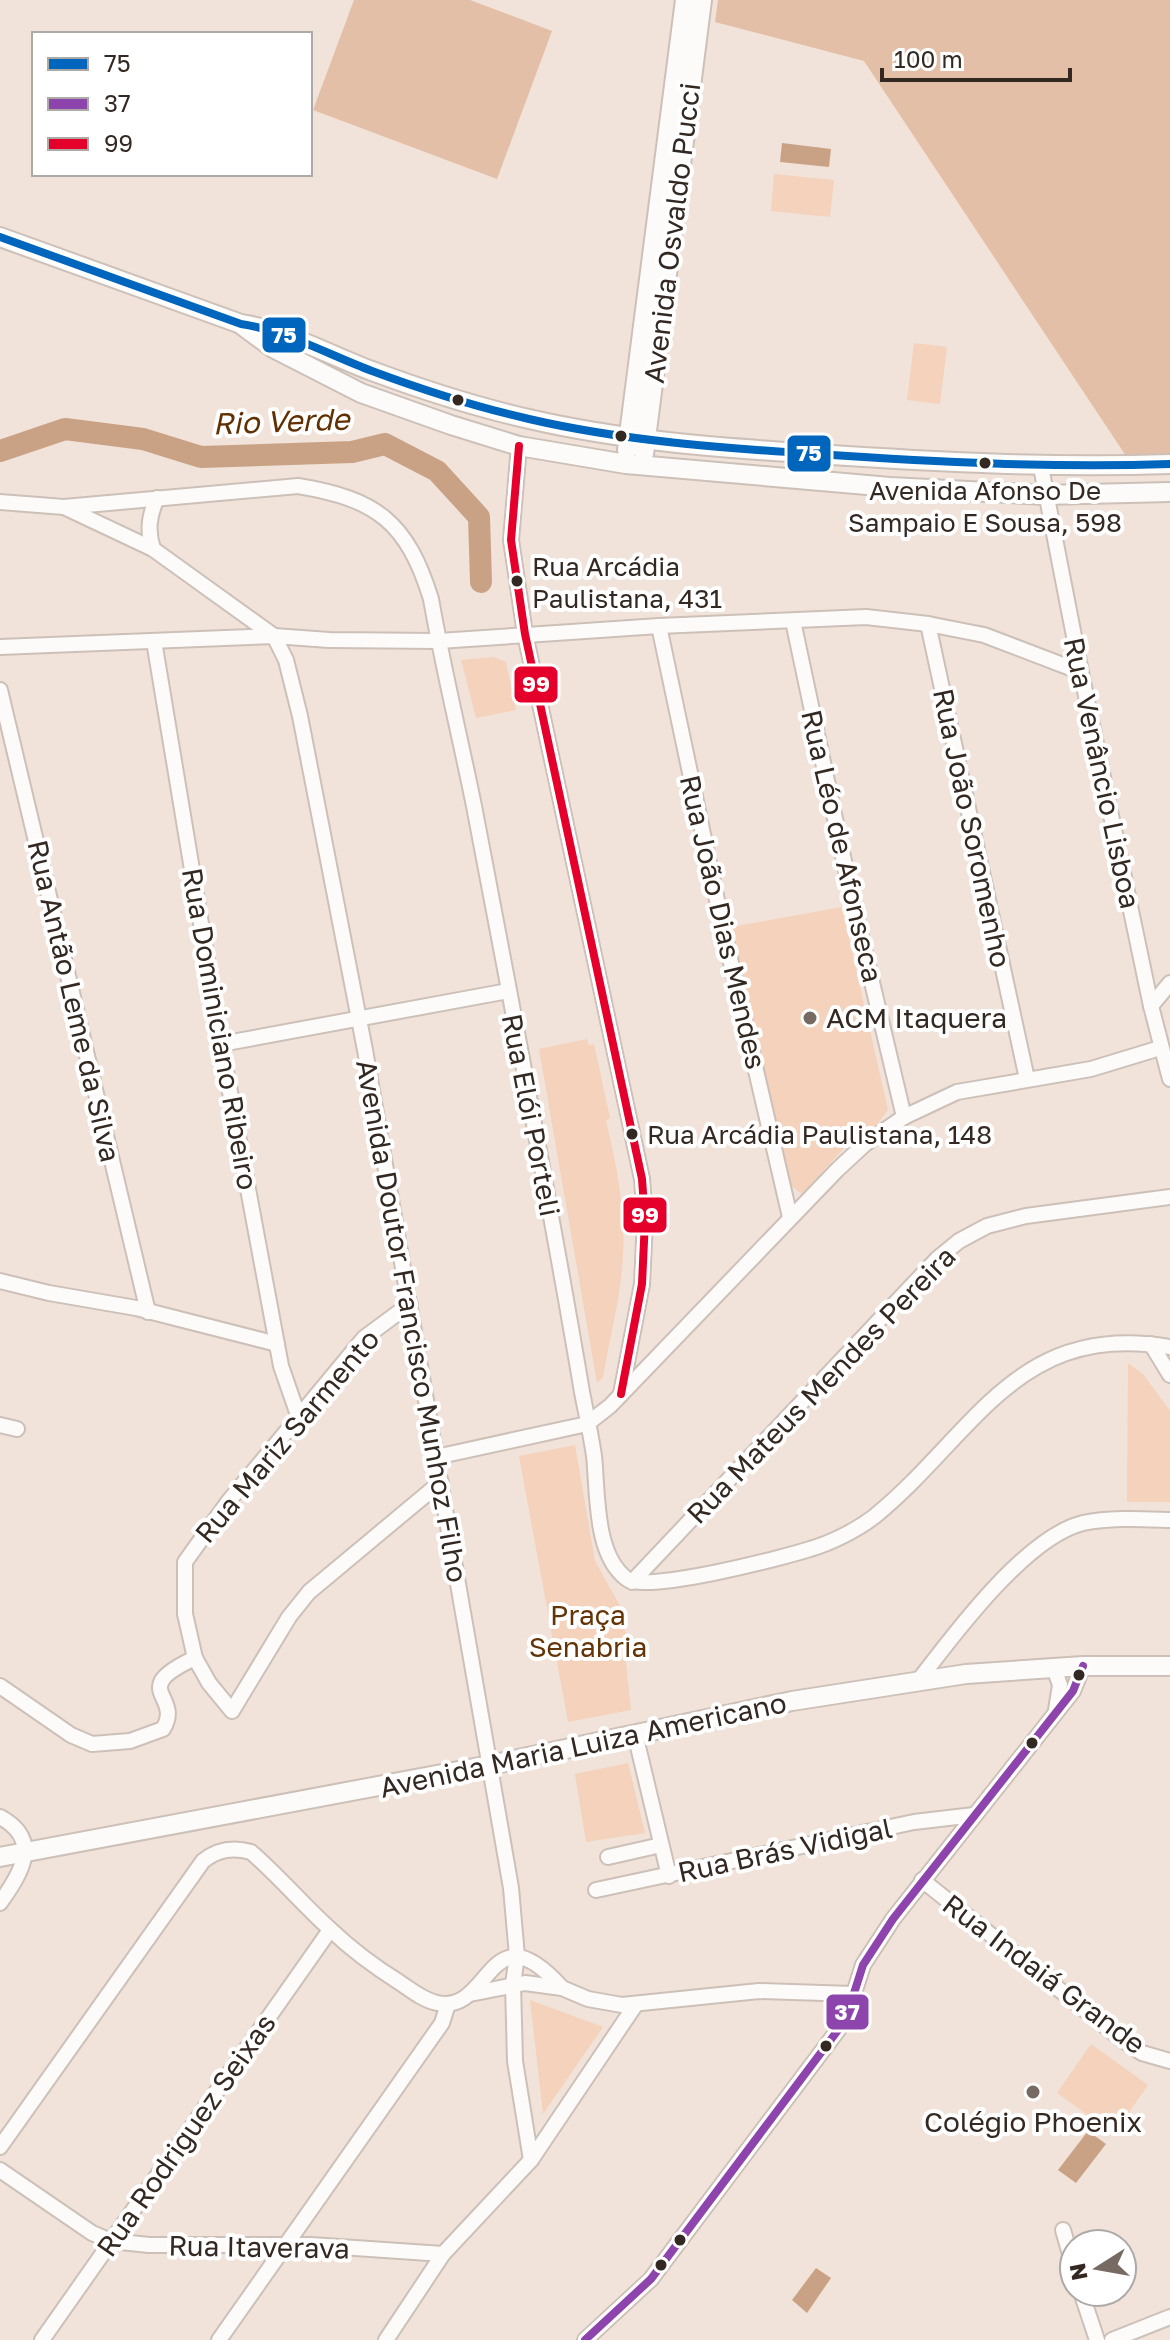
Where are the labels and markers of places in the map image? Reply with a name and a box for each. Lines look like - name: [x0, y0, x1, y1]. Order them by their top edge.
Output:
- unlabelled marker: [450, 392, 466, 408]
- unlabelled marker: [613, 428, 629, 444]
- marker: Avenida Afonso De Sampaio E Sousa, 598: [977, 455, 993, 471]
- place label: Avenida Afonso De Sampaio E Sousa, 598: [848, 475, 1122, 538]
- place label: Rua Arcádia Paulistana, 431: [532, 551, 722, 614]
- marker: Rua Arcádia Paulistana, 431: [509, 573, 525, 589]
- place label: ACM Itaquera: [826, 1001, 1007, 1034]
- marker: ACM Itaquera: [801, 1009, 819, 1027]
- place label: Rua Arcádia Paulistana, 148: [647, 1119, 992, 1150]
- marker: Rua Arcádia Paulistana, 148: [624, 1126, 640, 1142]
- unlabelled marker: [1071, 1667, 1087, 1683]
- unlabelled marker: [1024, 1735, 1040, 1751]
- unlabelled marker: [818, 2038, 834, 2054]
- marker: Colégio Phoenix: [1024, 2083, 1042, 2101]
- place label: Colégio Phoenix: [924, 2105, 1142, 2138]
- unlabelled marker: [672, 2232, 688, 2248]
- unlabelled marker: [653, 2257, 669, 2273]

